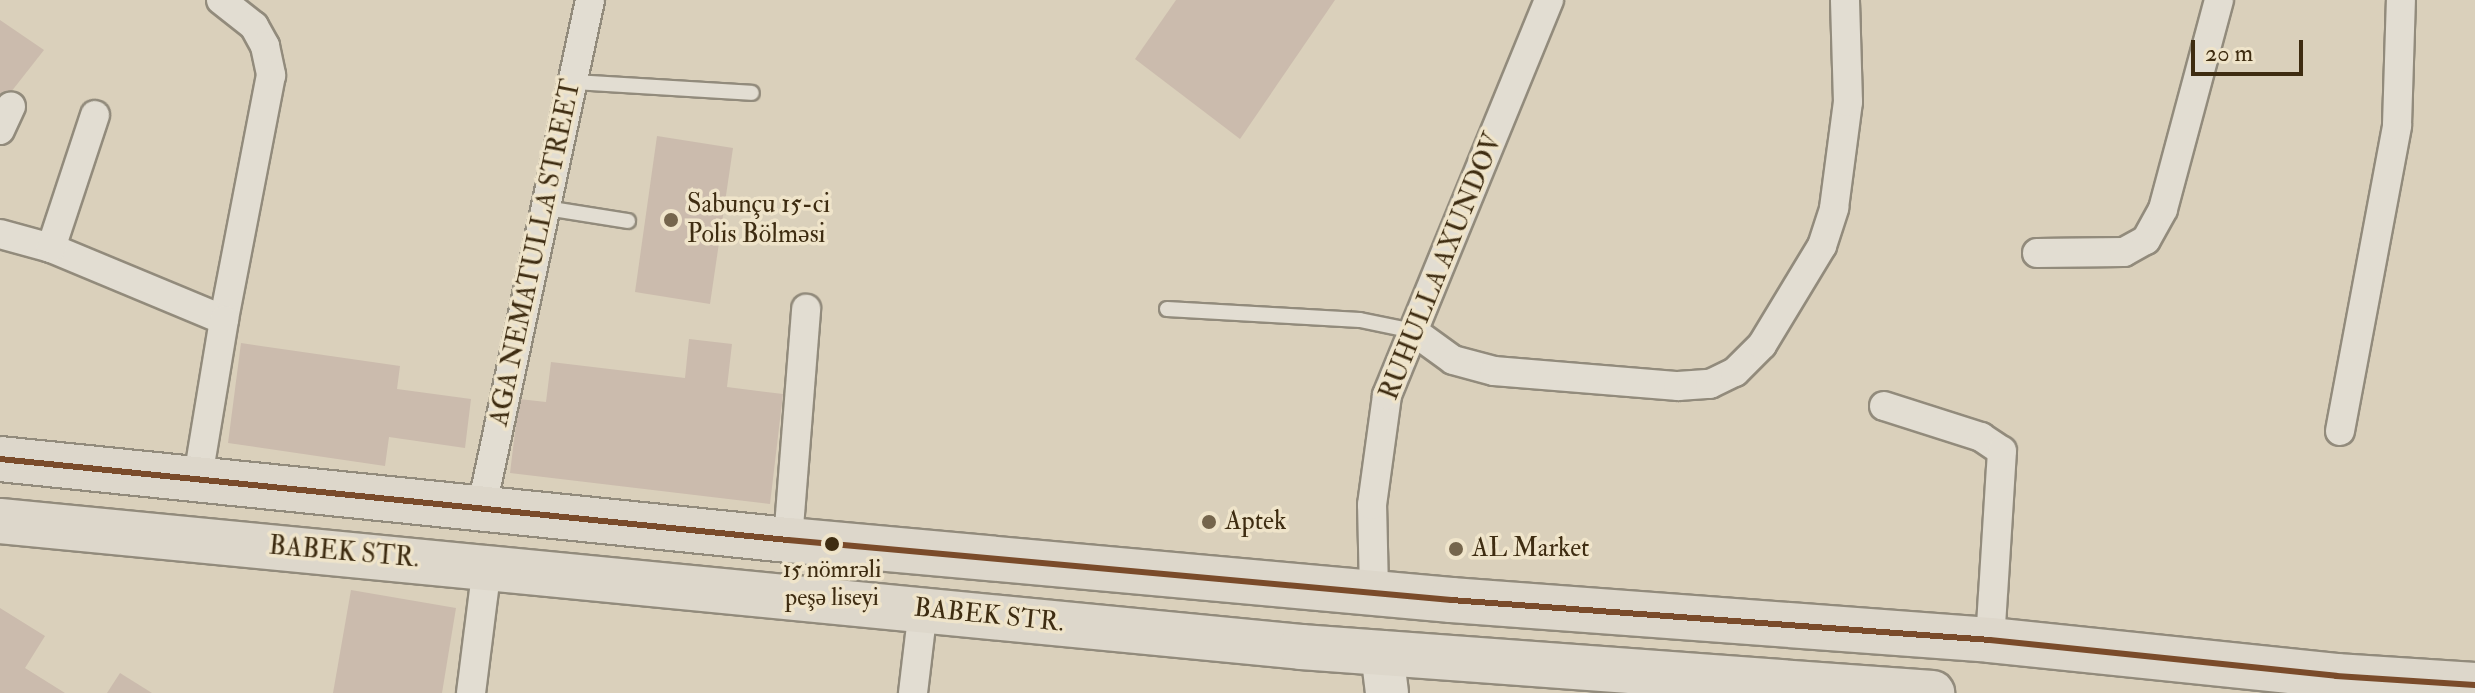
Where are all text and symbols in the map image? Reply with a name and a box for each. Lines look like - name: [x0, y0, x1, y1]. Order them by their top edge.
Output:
- scale bar: [2195, 24, 2307, 74]
- text: 20 m: [2205, 38, 2253, 69]
- street label: AGA NEMATULLA STREET: [484, 77, 588, 429]
- street label: RUHULLA AXUNDOV: [1374, 129, 1510, 405]
- place label: Sabunçu 15-ci Polis Bölməsi: [687, 189, 830, 250]
- marker: Sabunçu 15-ci Polis Bölməsi: [662, 211, 680, 229]
- place label: Aptek: [1225, 506, 1286, 538]
- marker: Aptek: [1200, 513, 1218, 531]
- street label: BABEK STR.: [267, 531, 421, 575]
- place label: AL Market: [1472, 533, 1589, 565]
- marker: 15 nömrәli peşә liseyi: [824, 536, 840, 552]
- marker: AL Market: [1447, 540, 1465, 558]
- place label: 15 nömrәli peşә liseyi: [783, 556, 881, 612]
- street label: BABEK STR.: [912, 593, 1066, 639]

